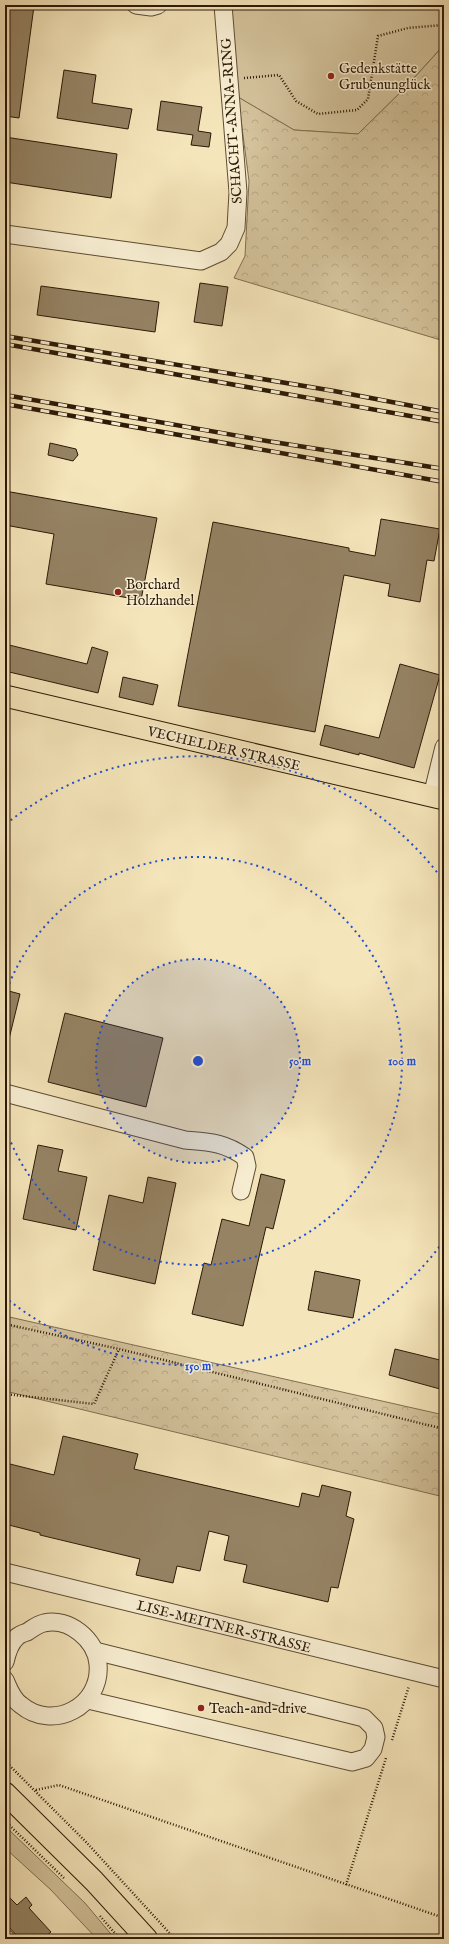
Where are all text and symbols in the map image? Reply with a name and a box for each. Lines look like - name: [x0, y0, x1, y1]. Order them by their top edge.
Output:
- street label: SCHACHT-ANNA-RING: [217, 37, 247, 204]
- place label: Gedenkstätte Grubenunglück: [339, 60, 431, 94]
- marker: Gedenkstätte Grubenunglück: [326, 71, 336, 81]
- place label: Borchard Holzhandel: [126, 576, 194, 610]
- marker: Borchard Holzhandel: [113, 587, 123, 597]
- street label: VECHELDER STRASSE: [145, 722, 302, 775]
- centre of rings: [191, 1054, 205, 1068]
- text: 50 m: [289, 1054, 312, 1069]
- text: 100 m: [388, 1054, 417, 1069]
- text: 150 m: [185, 1359, 212, 1374]
- street label: LISE-MEITNER-STRASSE: [135, 1597, 313, 1657]
- place label: Teach-and-drive: [209, 1700, 307, 1718]
- marker: Teach-and-drive: [196, 1703, 206, 1713]

